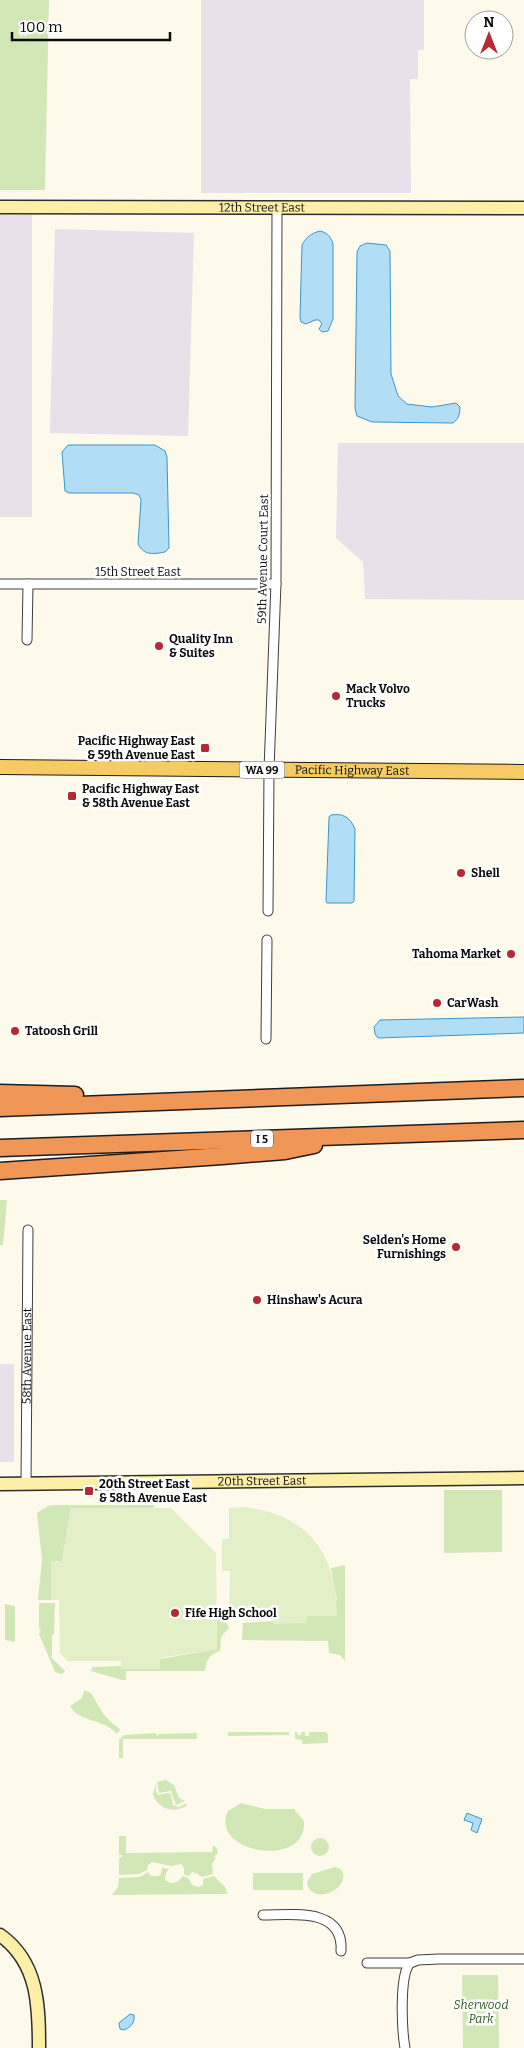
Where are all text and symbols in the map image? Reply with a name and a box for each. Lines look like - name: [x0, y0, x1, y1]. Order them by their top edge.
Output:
- scale bar: [12, 10, 170, 42]
- north arrow: [464, 10, 514, 60]
- text: N: [484, 14, 495, 31]
- text: 100 m: [20, 18, 63, 36]
- street label: 12th Street East: [219, 200, 306, 215]
- street label: 59th Avenue Court East: [255, 493, 271, 624]
- street label: 15th Street East: [95, 565, 181, 579]
- place label: Quality Inn & Suites: [169, 632, 233, 660]
- marker: Quality Inn & Suites: [153, 640, 165, 652]
- place label: Mack Volvo Trucks: [346, 682, 410, 710]
- marker: Mack Volvo Trucks: [330, 690, 342, 702]
- place label: Pacific Highway East & 59th Avenue East: [78, 734, 195, 762]
- marker: Pacific Highway East & 59th Avenue East: [199, 742, 211, 754]
- road number: WA 99: [240, 762, 284, 778]
- street label: Pacific Highway East: [295, 763, 410, 778]
- place label: Pacific Highway East & 58th Avenue East: [82, 782, 199, 810]
- marker: Pacific Highway East & 58th Avenue East: [66, 790, 78, 802]
- place label: Shell: [471, 866, 500, 880]
- marker: Shell: [455, 867, 467, 879]
- place label: Tahoma Market: [412, 947, 501, 961]
- marker: Tahoma Market: [505, 948, 517, 960]
- place label: CarWash: [447, 996, 499, 1010]
- marker: CarWash: [431, 997, 443, 1009]
- place label: Tatoosh Grill: [25, 1024, 98, 1038]
- marker: Tatoosh Grill: [9, 1025, 21, 1037]
- road number: I 5: [251, 1130, 273, 1148]
- place label: Selden's Home Furnishings: [363, 1233, 446, 1261]
- marker: Selden's Home Furnishings: [450, 1241, 462, 1253]
- place label: Hinshaw's Acura: [267, 1293, 363, 1307]
- marker: Hinshaw's Acura: [251, 1294, 263, 1306]
- street label: 58th Avenue East: [20, 1307, 34, 1404]
- street label: 20th Street East: [218, 1473, 307, 1489]
- place label: 20th Street East & 58th Avenue East: [99, 1477, 207, 1505]
- marker: 20th Street East & 58th Avenue East: [83, 1485, 95, 1497]
- place label: Fife High School: [185, 1606, 277, 1620]
- marker: Fife High School: [169, 1607, 181, 1619]
- park label: Sherwood Park: [454, 1998, 508, 2026]

